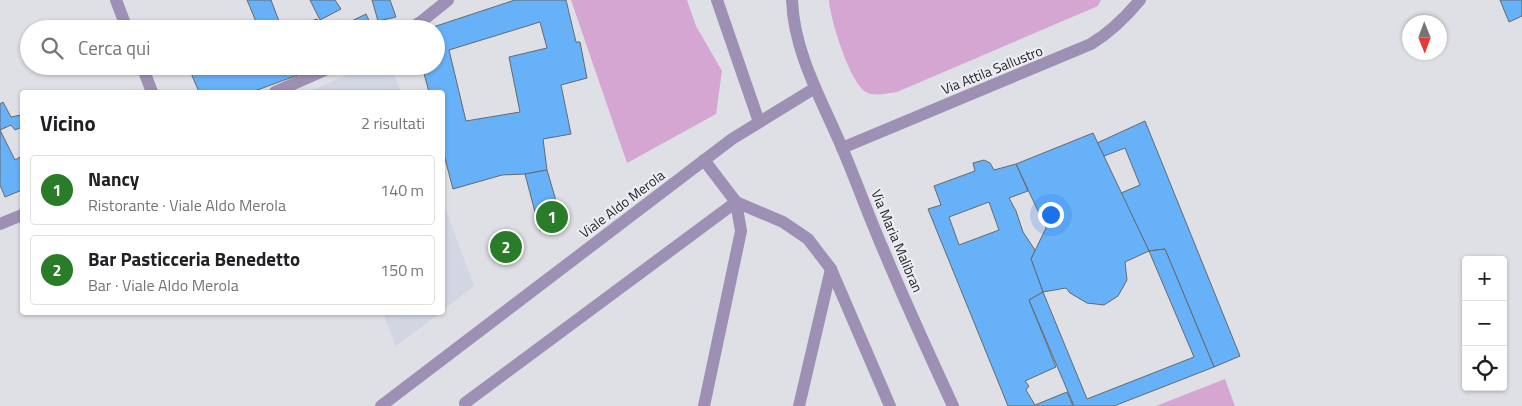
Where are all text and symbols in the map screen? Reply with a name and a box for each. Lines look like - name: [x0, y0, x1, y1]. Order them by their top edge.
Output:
- north arrow: [1402, 15, 1447, 60]
- search box: [20, 20, 445, 75]
- text: Cerca qui: [78, 33, 150, 62]
- icon: search: [38, 34, 66, 62]
- street label: Via Attila Sallustro: [938, 40, 1046, 99]
- text: Vicino: [40, 107, 96, 139]
- text: 2 risultati: [361, 111, 425, 135]
- text: Nancy: [88, 164, 139, 193]
- street label: Viale Aldo Merola: [575, 164, 669, 243]
- text: 1: [53, 178, 61, 202]
- text: 140 m: [380, 178, 424, 202]
- street label: Via Maria Malibran: [866, 186, 929, 295]
- text: Ristorante · Viale Aldo Merola: [88, 193, 286, 217]
- pin: 1: [536, 198, 568, 236]
- your location: [1038, 202, 1064, 228]
- pin: 2: [490, 228, 522, 266]
- text: Bar Pasticceria Benedetto: [88, 244, 300, 273]
- map controls: [1462, 256, 1507, 391]
- button: +: [1462, 256, 1507, 301]
- text: 2: [53, 258, 61, 282]
- text: 150 m: [380, 258, 424, 282]
- text: Bar · Viale Aldo Merola: [88, 273, 239, 297]
- button: −: [1462, 301, 1507, 346]
- button: locate: [1462, 346, 1507, 391]

